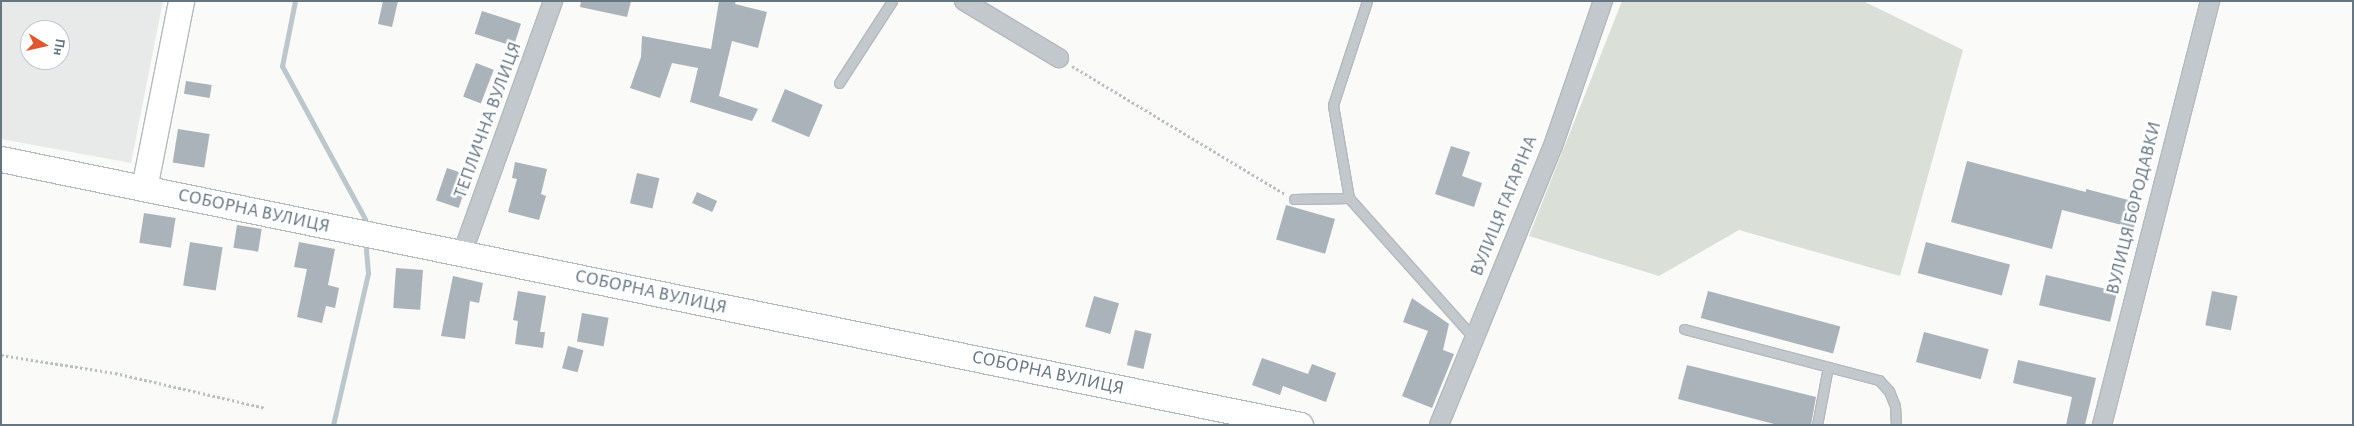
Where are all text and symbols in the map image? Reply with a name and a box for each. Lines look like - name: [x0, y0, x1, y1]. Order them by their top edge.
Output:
- north arrow: [20, 20, 70, 70]
- text: Пн: [51, 38, 67, 57]
- street label: ТЕПЛИЧНА ВУЛИЦЯ: [449, 39, 527, 201]
- street label: ВУЛИЦЯ БОРОДАВКИ: [2101, 119, 2167, 297]
- street label: ВУЛИЦЯ ГАГАРІНА: [1465, 132, 1543, 280]
- street label: СОБОРНА ВУЛИЦЯ: [176, 184, 332, 238]
- street label: СОБОРНА ВУЛИЦЯ: [573, 265, 729, 319]
- street label: СОБОРНА ВУЛИЦЯ: [970, 346, 1126, 400]

